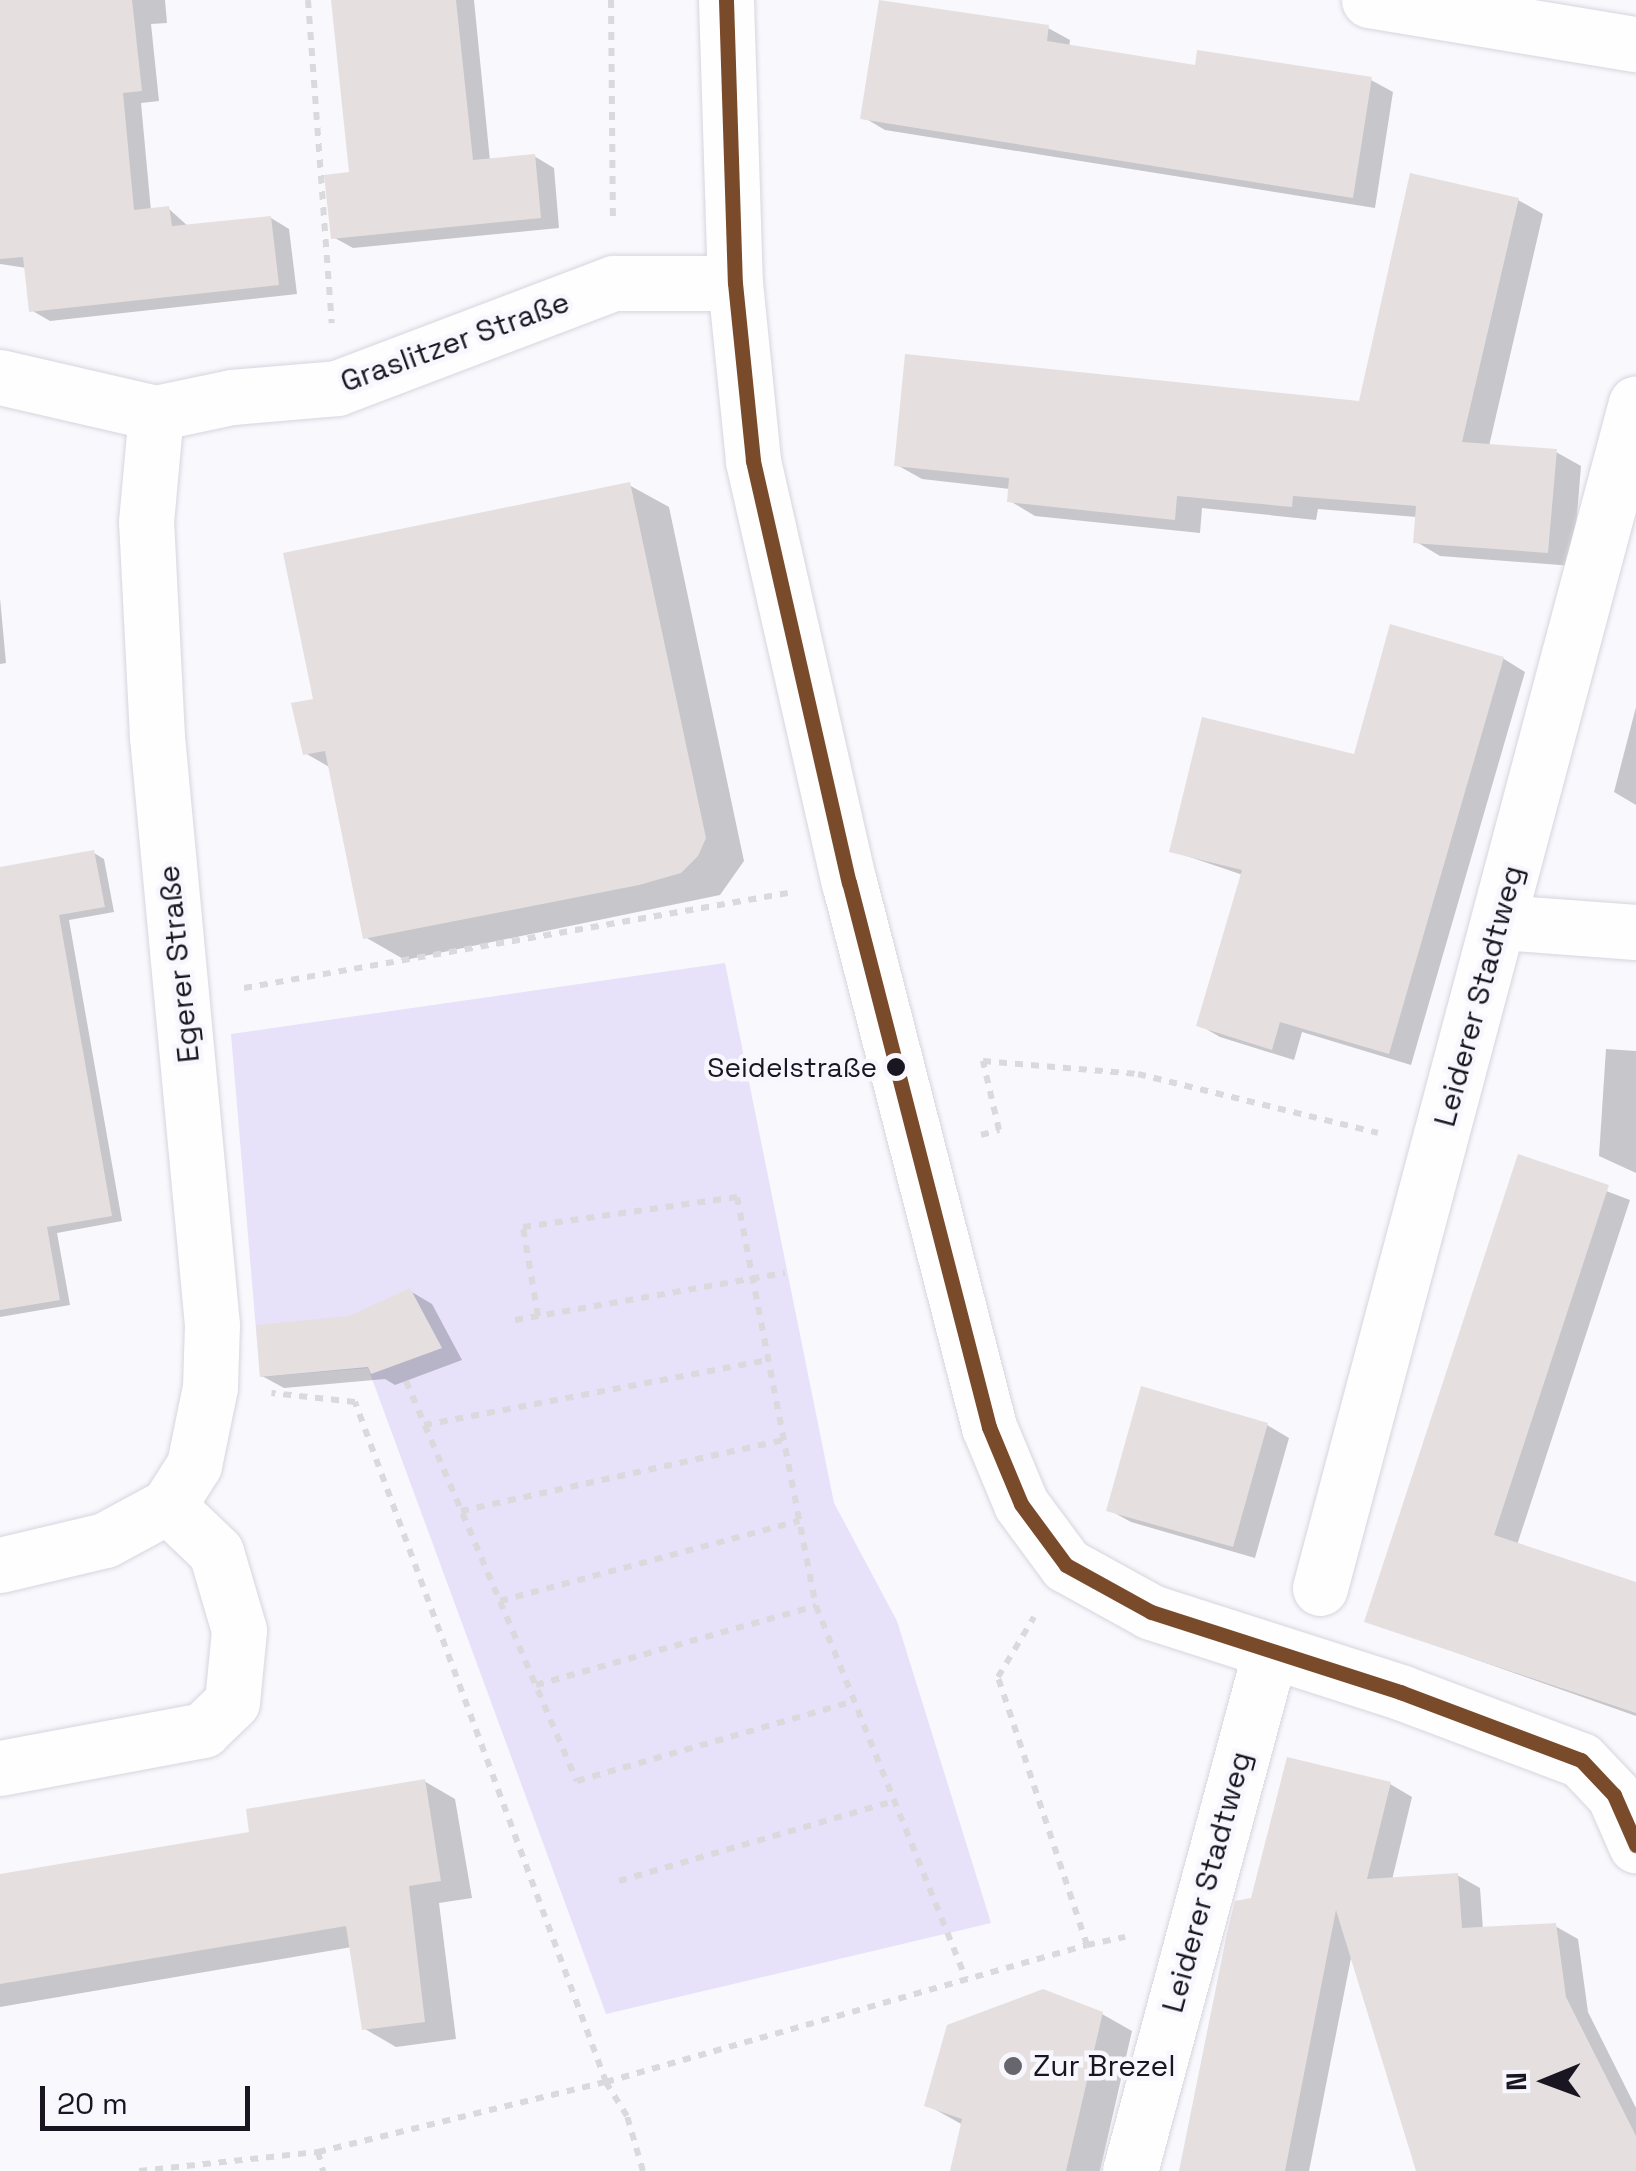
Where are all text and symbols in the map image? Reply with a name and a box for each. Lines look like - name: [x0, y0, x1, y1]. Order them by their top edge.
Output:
- street label: Graslitzer Straße: [336, 284, 574, 400]
- street label: Leiderer Stadtweg: [1427, 862, 1531, 1130]
- street label: Egerer Straße: [151, 864, 207, 1064]
- place label: Seidelstraße: [707, 1050, 877, 1084]
- marker: Seidelstraße: [886, 1057, 906, 1077]
- street label: Leiderer Stadtweg: [1155, 1748, 1259, 2016]
- north arrow: [1496, 2031, 1596, 2131]
- place label: Zur Brezel: [1033, 2048, 1176, 2084]
- marker: Zur Brezel: [1002, 2055, 1024, 2077]
- scale bar: [45, 2066, 255, 2128]
- text: N: [1498, 2072, 1534, 2091]
- text: 20 m: [57, 2084, 128, 2123]

